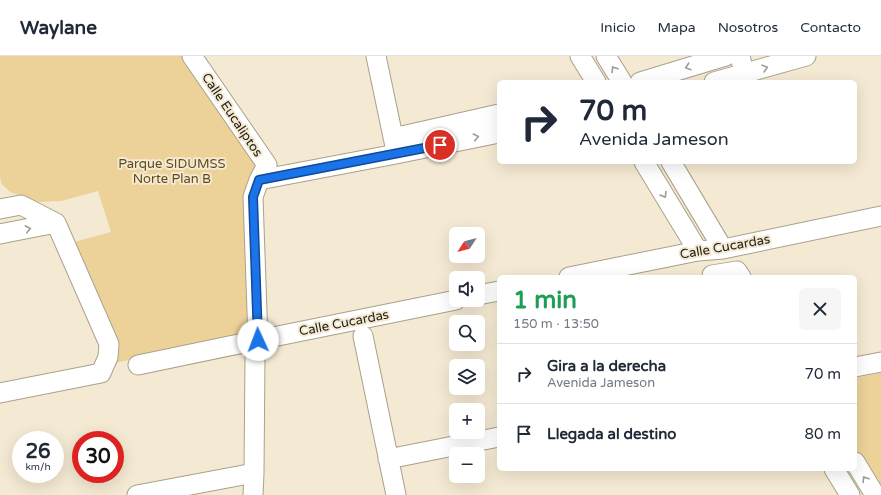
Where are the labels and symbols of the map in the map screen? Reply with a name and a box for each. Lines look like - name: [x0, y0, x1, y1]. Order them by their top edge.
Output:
- one-way arrow: [685, 62, 692, 71]
- one-way arrow: [761, 64, 768, 73]
- one-way arrow: [612, 66, 619, 73]
- street label: Calle Eucaliptos: [198, 70, 266, 160]
- pin: [423, 128, 457, 162]
- one-way arrow: [473, 134, 479, 142]
- park label: Parque SIDUMSS Norte Plan B: [118, 156, 226, 187]
- one-way arrow: [659, 191, 667, 198]
- one-way arrow: [25, 225, 31, 234]
- north arrow: [449, 227, 485, 263]
- street label: Calle Cucardas: [679, 231, 771, 263]
- street label: Calle Cucardas: [298, 306, 390, 340]
- position arrow: [237, 319, 279, 361]
- speed limit sign: 30: [72, 431, 124, 483]
- one-way arrow: [862, 476, 870, 483]

